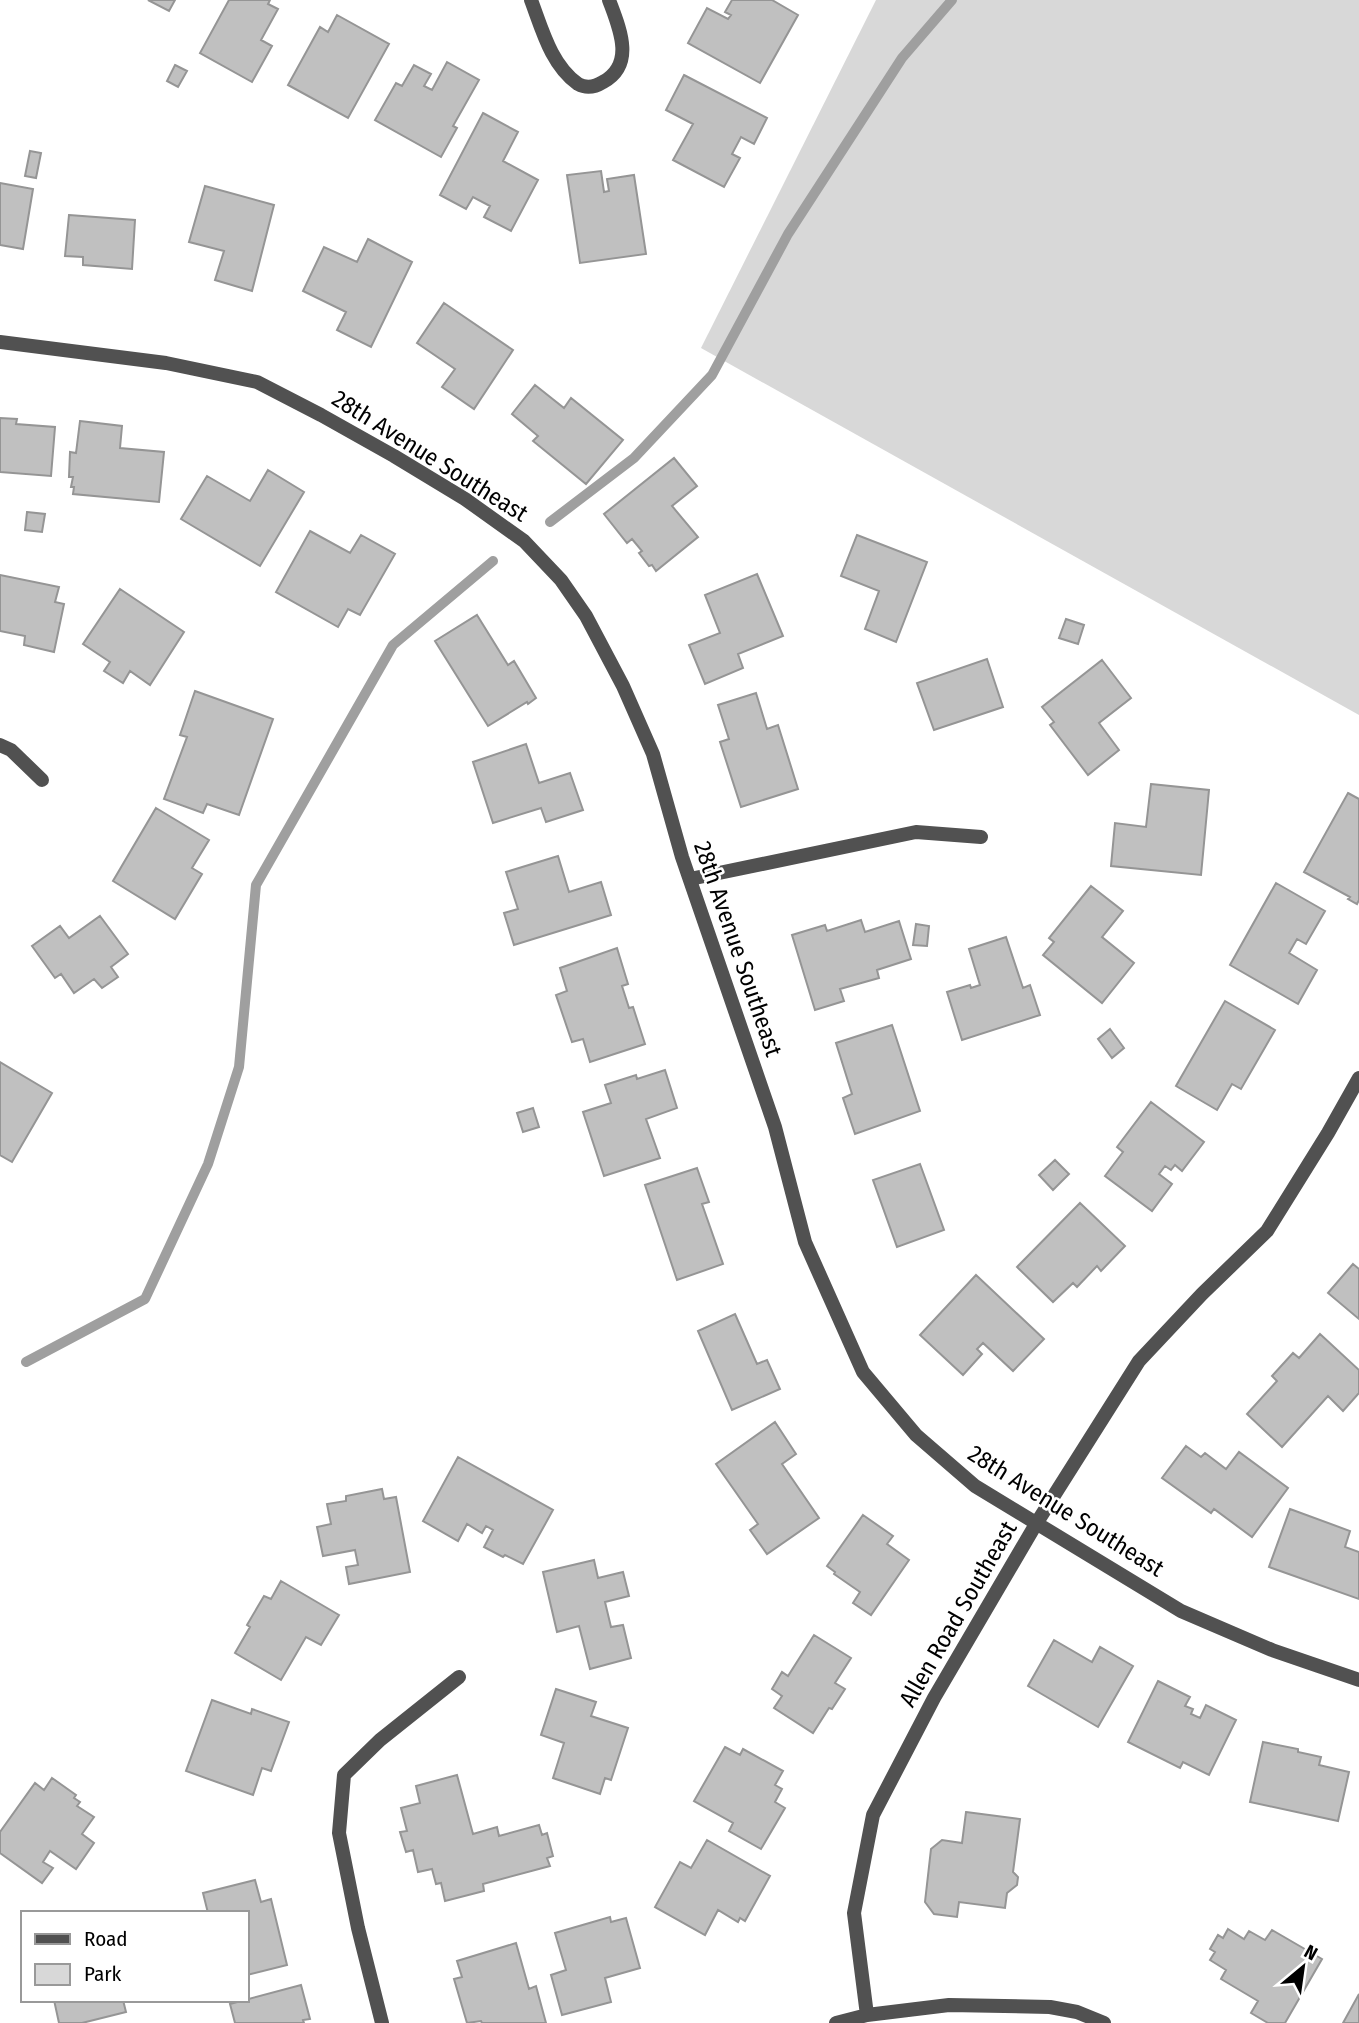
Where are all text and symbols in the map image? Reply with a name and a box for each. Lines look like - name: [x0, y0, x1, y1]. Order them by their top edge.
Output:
- street label: 28th Avenue Southeast: [327, 384, 533, 528]
- street label: 28th Avenue Southeast: [688, 838, 788, 1060]
- street label: 28th Avenue Southeast: [963, 1439, 1169, 1583]
- street label: Allen Road Southeast: [893, 1516, 1023, 1712]
- legend: [21, 1911, 248, 2002]
- text: Road: [84, 1926, 128, 1952]
- north arrow: [1268, 1932, 1338, 2002]
- text: N: [1300, 1940, 1322, 1965]
- text: Park: [84, 1961, 122, 1987]

